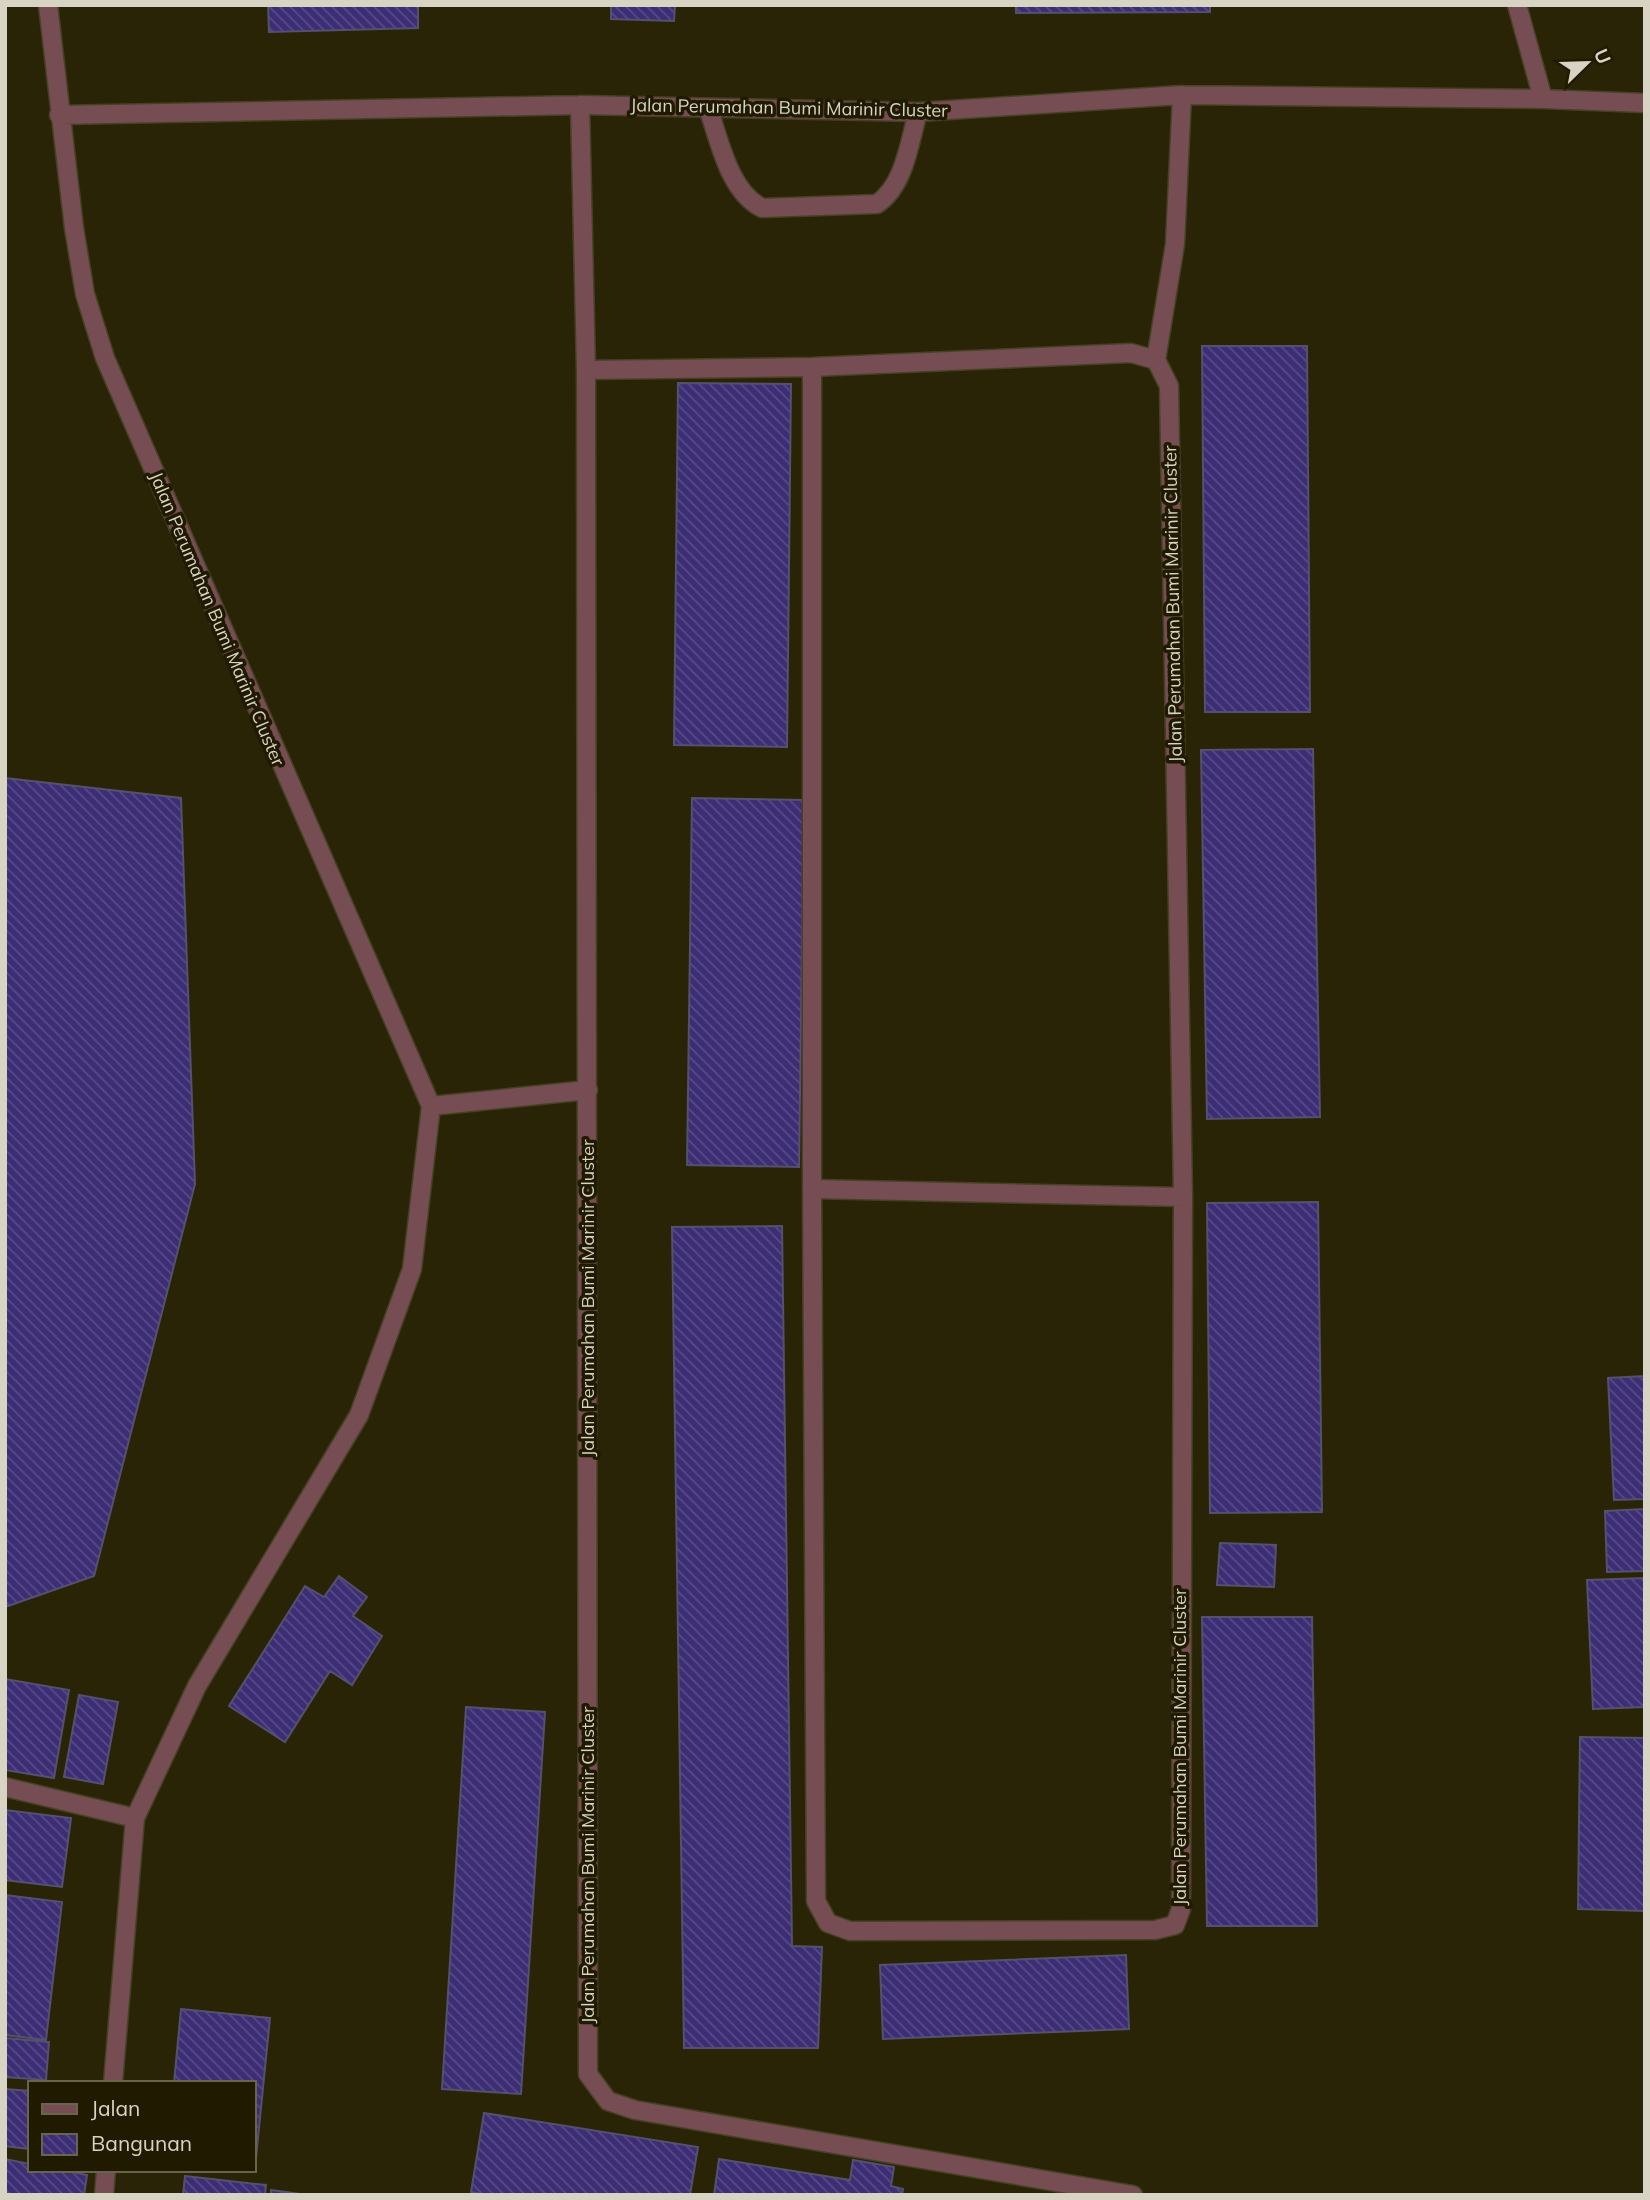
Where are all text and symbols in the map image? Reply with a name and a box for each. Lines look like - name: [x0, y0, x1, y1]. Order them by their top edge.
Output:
- north arrow: [1552, 28, 1622, 98]
- text: U: [1589, 45, 1616, 68]
- street label: Jalan Perumahan Bumi Marinir Cluster: [630, 93, 948, 122]
- street label: Jalan Perumahan Bumi Marinir Cluster: [1158, 445, 1187, 763]
- street label: Jalan Perumahan Bumi Marinir Cluster: [145, 468, 290, 770]
- street label: Jalan Perumahan Bumi Marinir Cluster: [576, 1139, 599, 1457]
- street label: Jalan Perumahan Bumi Marinir Cluster: [1168, 1588, 1191, 1906]
- street label: Jalan Perumahan Bumi Marinir Cluster: [576, 1706, 599, 2024]
- legend: [28, 2081, 256, 2172]
- text: Jalan: [91, 2095, 140, 2121]
- text: Bangunan: [91, 2130, 192, 2156]

